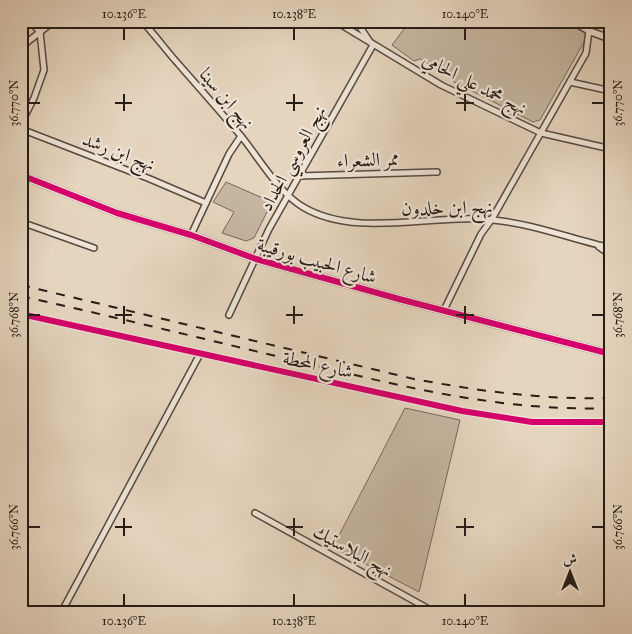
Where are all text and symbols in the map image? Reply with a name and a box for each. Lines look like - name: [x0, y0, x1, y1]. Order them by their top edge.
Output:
- text: 10.236°E: [102, 7, 146, 21]
- text: 10.238°E: [272, 7, 317, 21]
- text: 10.240°E: [442, 7, 489, 21]
- street label: نهج محمد علي الحامي: [415, 47, 531, 126]
- street label: نهج ابن سينا: [190, 63, 259, 138]
- text: 36.770°N: [7, 79, 21, 127]
- text: 36.770°N: [611, 79, 625, 127]
- street label: نهج العروسي الحداد: [254, 101, 336, 218]
- street label: نهج ابن رشد: [77, 127, 158, 181]
- street label: ممر الشعراء: [336, 147, 400, 173]
- street label: نهج ابن خلدون: [401, 195, 493, 226]
- street label: شارع الحبيب بورقيبة: [253, 232, 379, 292]
- text: 36.768°N: [7, 292, 21, 338]
- text: 36.768°N: [611, 292, 625, 338]
- street label: شارع المحطة: [280, 346, 355, 387]
- text: 36.766°N: [7, 504, 21, 550]
- text: 36.766°N: [611, 504, 625, 550]
- street label: نهج البلاستيك: [306, 519, 396, 587]
- north arrow: [544, 546, 594, 596]
- text: ش: [563, 551, 577, 568]
- text: 10.236°E: [102, 614, 146, 628]
- text: 10.238°E: [272, 614, 317, 628]
- text: 10.240°E: [442, 614, 489, 628]

